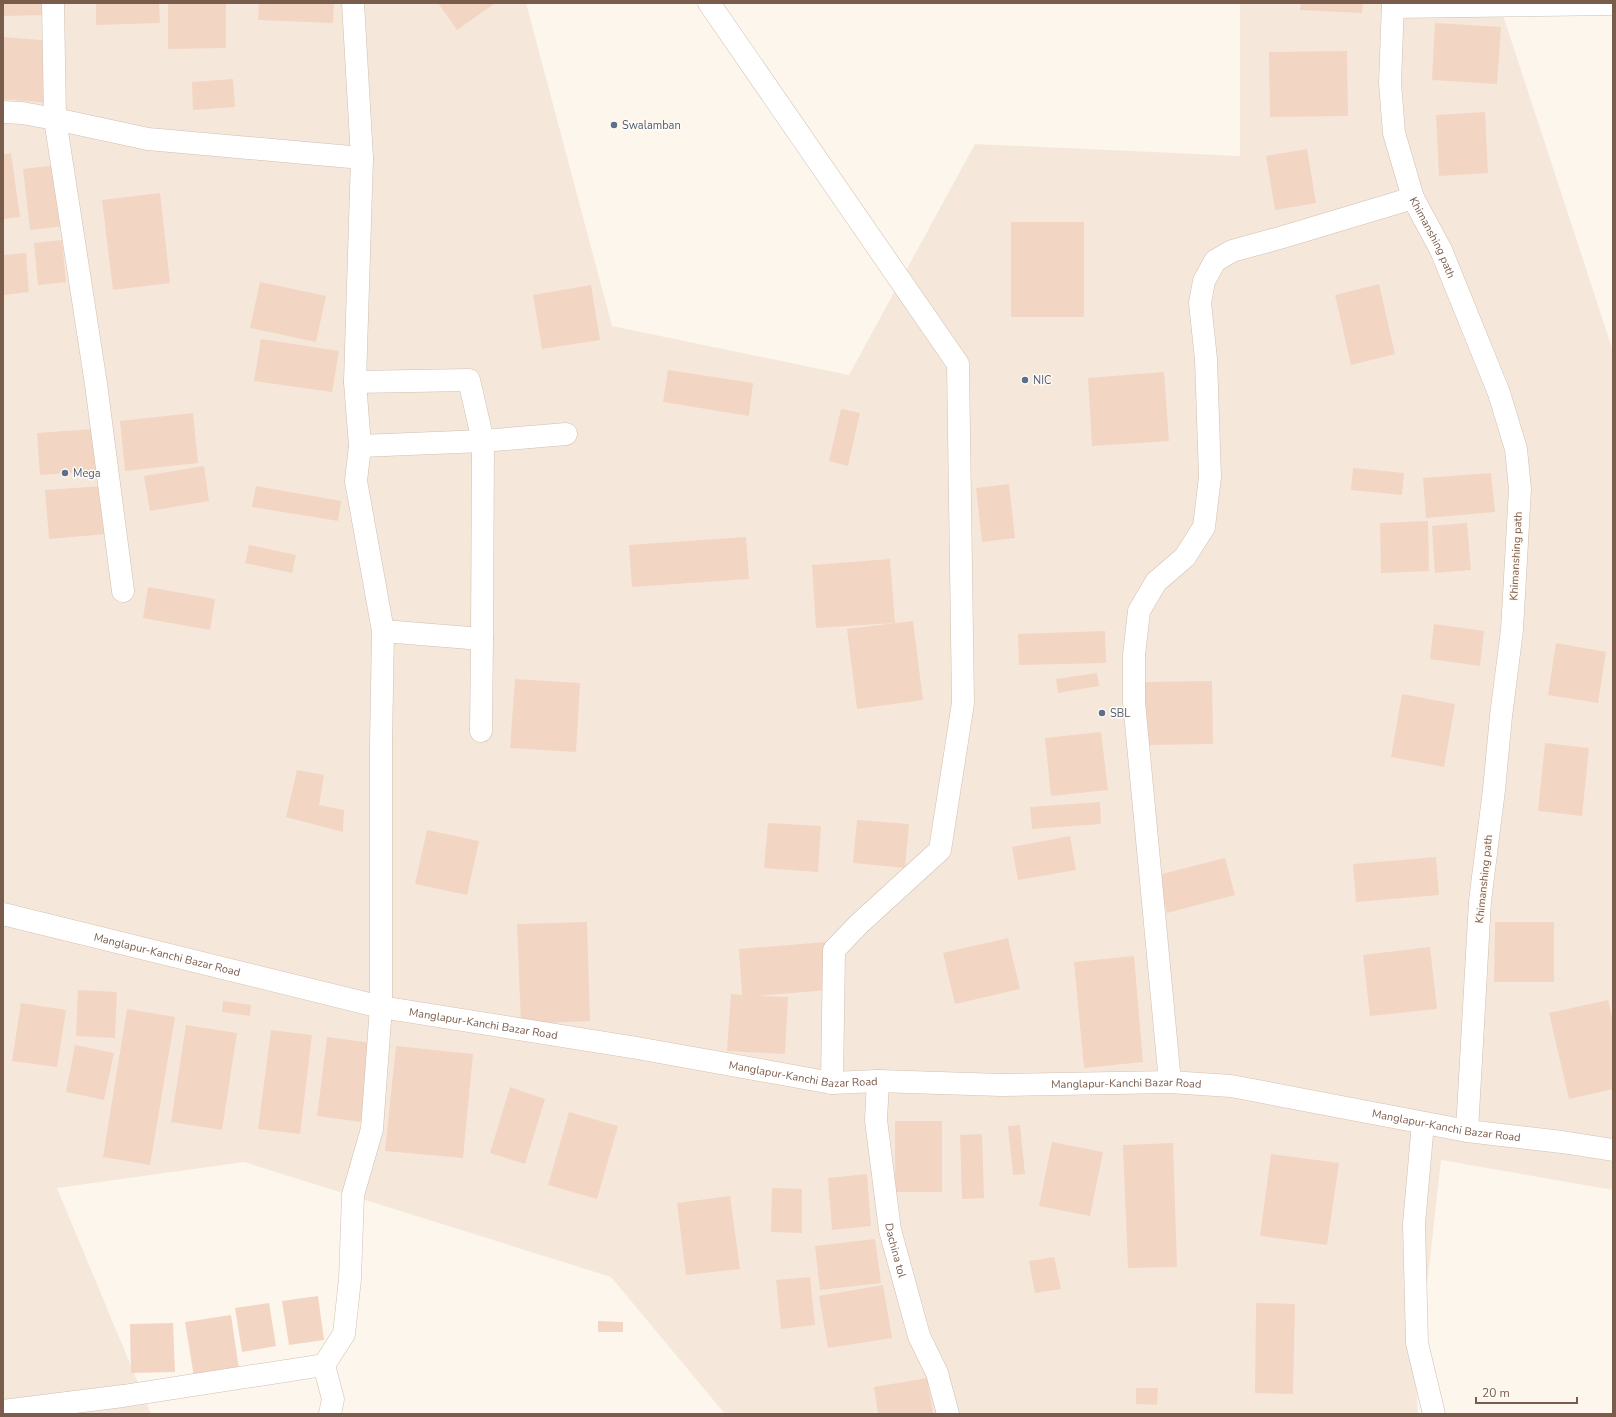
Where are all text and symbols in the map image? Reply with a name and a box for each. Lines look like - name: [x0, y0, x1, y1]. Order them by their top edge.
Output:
- place label: Swalamban: [622, 118, 681, 133]
- marker: Swalamban: [609, 120, 619, 130]
- street label: Khimanshing path: [1406, 194, 1459, 280]
- place label: NIC: [1033, 373, 1051, 388]
- marker: NIC: [1020, 375, 1030, 385]
- place label: Mega: [73, 466, 101, 481]
- marker: Mega: [60, 468, 70, 478]
- street label: Khimanshing path: [1506, 511, 1526, 601]
- place label: SBL: [1110, 706, 1130, 721]
- marker: SBL: [1097, 708, 1107, 718]
- street label: Khimanshing path: [1472, 834, 1496, 924]
- street label: Manglapur-Kanchi Bazar Road: [92, 929, 242, 980]
- street label: Manglapur-Kanchi Bazar Road: [408, 1004, 559, 1043]
- street label: Manglapur-Kanchi Bazar Road: [728, 1057, 878, 1091]
- street label: Manglapur-Kanchi Bazar Road: [1051, 1074, 1202, 1092]
- street label: Manglapur-Kanchi Bazar Road: [1371, 1106, 1521, 1145]
- street label: Dachina tol: [882, 1222, 910, 1280]
- scale bar: [1476, 1379, 1577, 1405]
- text: 20 m: [1482, 1385, 1510, 1401]

